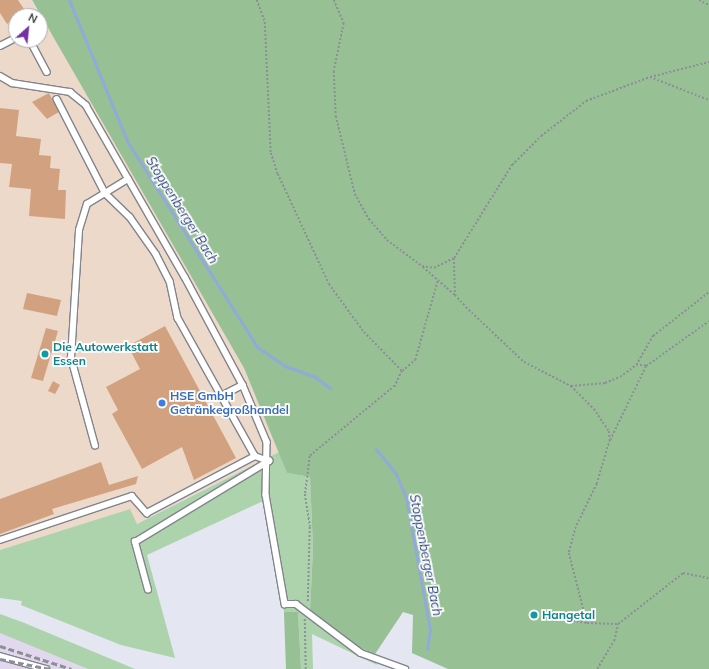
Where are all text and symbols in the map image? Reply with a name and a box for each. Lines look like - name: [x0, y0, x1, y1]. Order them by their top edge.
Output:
- north arrow: [8, 8, 48, 48]
- text: N: [26, 10, 40, 26]
- water label: Stoppenberger Bach: [143, 154, 221, 266]
- place label: Die Autowerkstatt Essen: [53, 340, 158, 368]
- marker: Die Autowerkstatt Essen: [40, 349, 50, 359]
- place label: HSE GmbH Getränkegroßhandel: [170, 389, 289, 417]
- marker: HSE GmbH Getränkegroßhandel: [157, 398, 167, 408]
- water label: Stoppenberger Bach: [407, 493, 445, 617]
- place label: Hangetal: [542, 608, 595, 622]
- marker: Hangetal: [529, 610, 539, 620]

